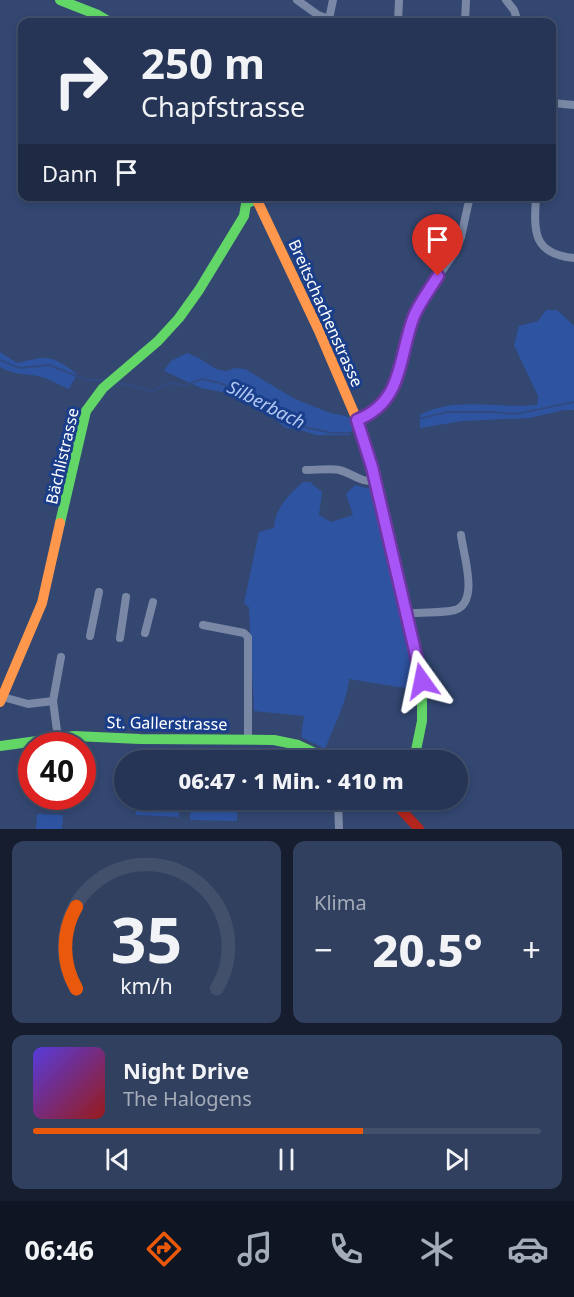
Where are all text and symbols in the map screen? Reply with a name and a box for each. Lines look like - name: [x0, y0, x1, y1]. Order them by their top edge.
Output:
- text: 250 m: [141, 34, 265, 91]
- icon: right: [42, 42, 120, 120]
- text: Chapfstrasse: [141, 88, 305, 125]
- icon: arrive: [110, 156, 143, 189]
- text: Dann: [42, 158, 98, 188]
- pin: [412, 214, 463, 276]
- icon: arrive: [421, 223, 454, 256]
- street label: Breitschachenstrasse: [284, 236, 368, 390]
- water label: Silberbach: [224, 374, 309, 434]
- street label: Bächlistrasse: [40, 406, 84, 506]
- position arrow: [390, 649, 454, 713]
- street label: St. Gallerstrasse: [107, 711, 227, 735]
- speed limit sign: 40: [18, 732, 96, 810]
- text: 06:47 · 1 Min. · 410 m: [178, 765, 404, 795]
- text: Klima: [314, 889, 367, 916]
- text: 35: [111, 896, 182, 981]
- text: 20.5°: [373, 919, 482, 980]
- text: −: [314, 927, 333, 972]
- text: +: [522, 927, 541, 972]
- text: km/h: [120, 971, 173, 1000]
- text: Night Drive: [123, 1055, 249, 1085]
- text: The Halogens: [123, 1085, 252, 1112]
- icon: previous: [101, 1143, 134, 1176]
- icon: pause: [270, 1143, 303, 1176]
- icon: next: [440, 1143, 473, 1176]
- icon: directions: [143, 1228, 185, 1270]
- icon: music: [234, 1228, 276, 1270]
- icon: phone: [325, 1228, 367, 1270]
- icon: climate: [416, 1228, 458, 1270]
- icon: car: [507, 1228, 549, 1270]
- text: 06:46: [25, 1231, 94, 1268]

